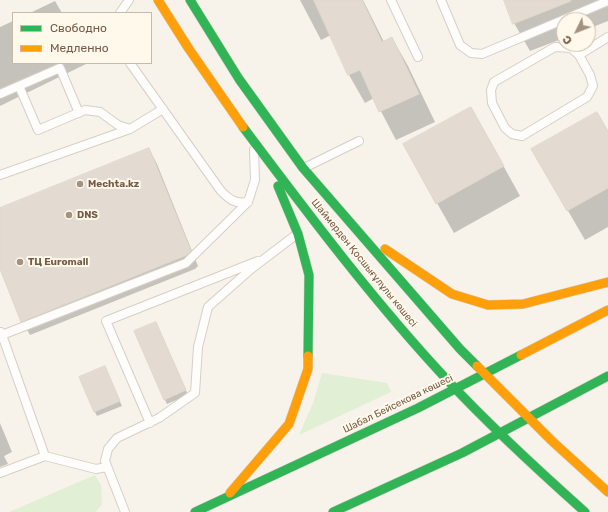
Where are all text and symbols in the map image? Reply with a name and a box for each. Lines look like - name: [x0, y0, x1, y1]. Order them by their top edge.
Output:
- legend: [12, 12, 152, 64]
- north arrow: [556, 12, 596, 52]
- text: Свободно: [50, 21, 107, 35]
- text: С: [560, 33, 575, 47]
- text: Медленно: [50, 41, 109, 55]
- place label: Mechta.kz: [88, 178, 139, 190]
- marker: Mechta.kz: [75, 179, 85, 189]
- street label: Шаймерден Қосшығұлұлы көшесі: [309, 197, 419, 329]
- place label: DNS: [77, 209, 98, 221]
- marker: DNS: [64, 210, 74, 220]
- place label: ТЦ Euromall: [28, 256, 88, 268]
- marker: ТЦ Euromall: [15, 257, 25, 267]
- street label: Шабал Бейсекова көшесі: [341, 372, 455, 436]

